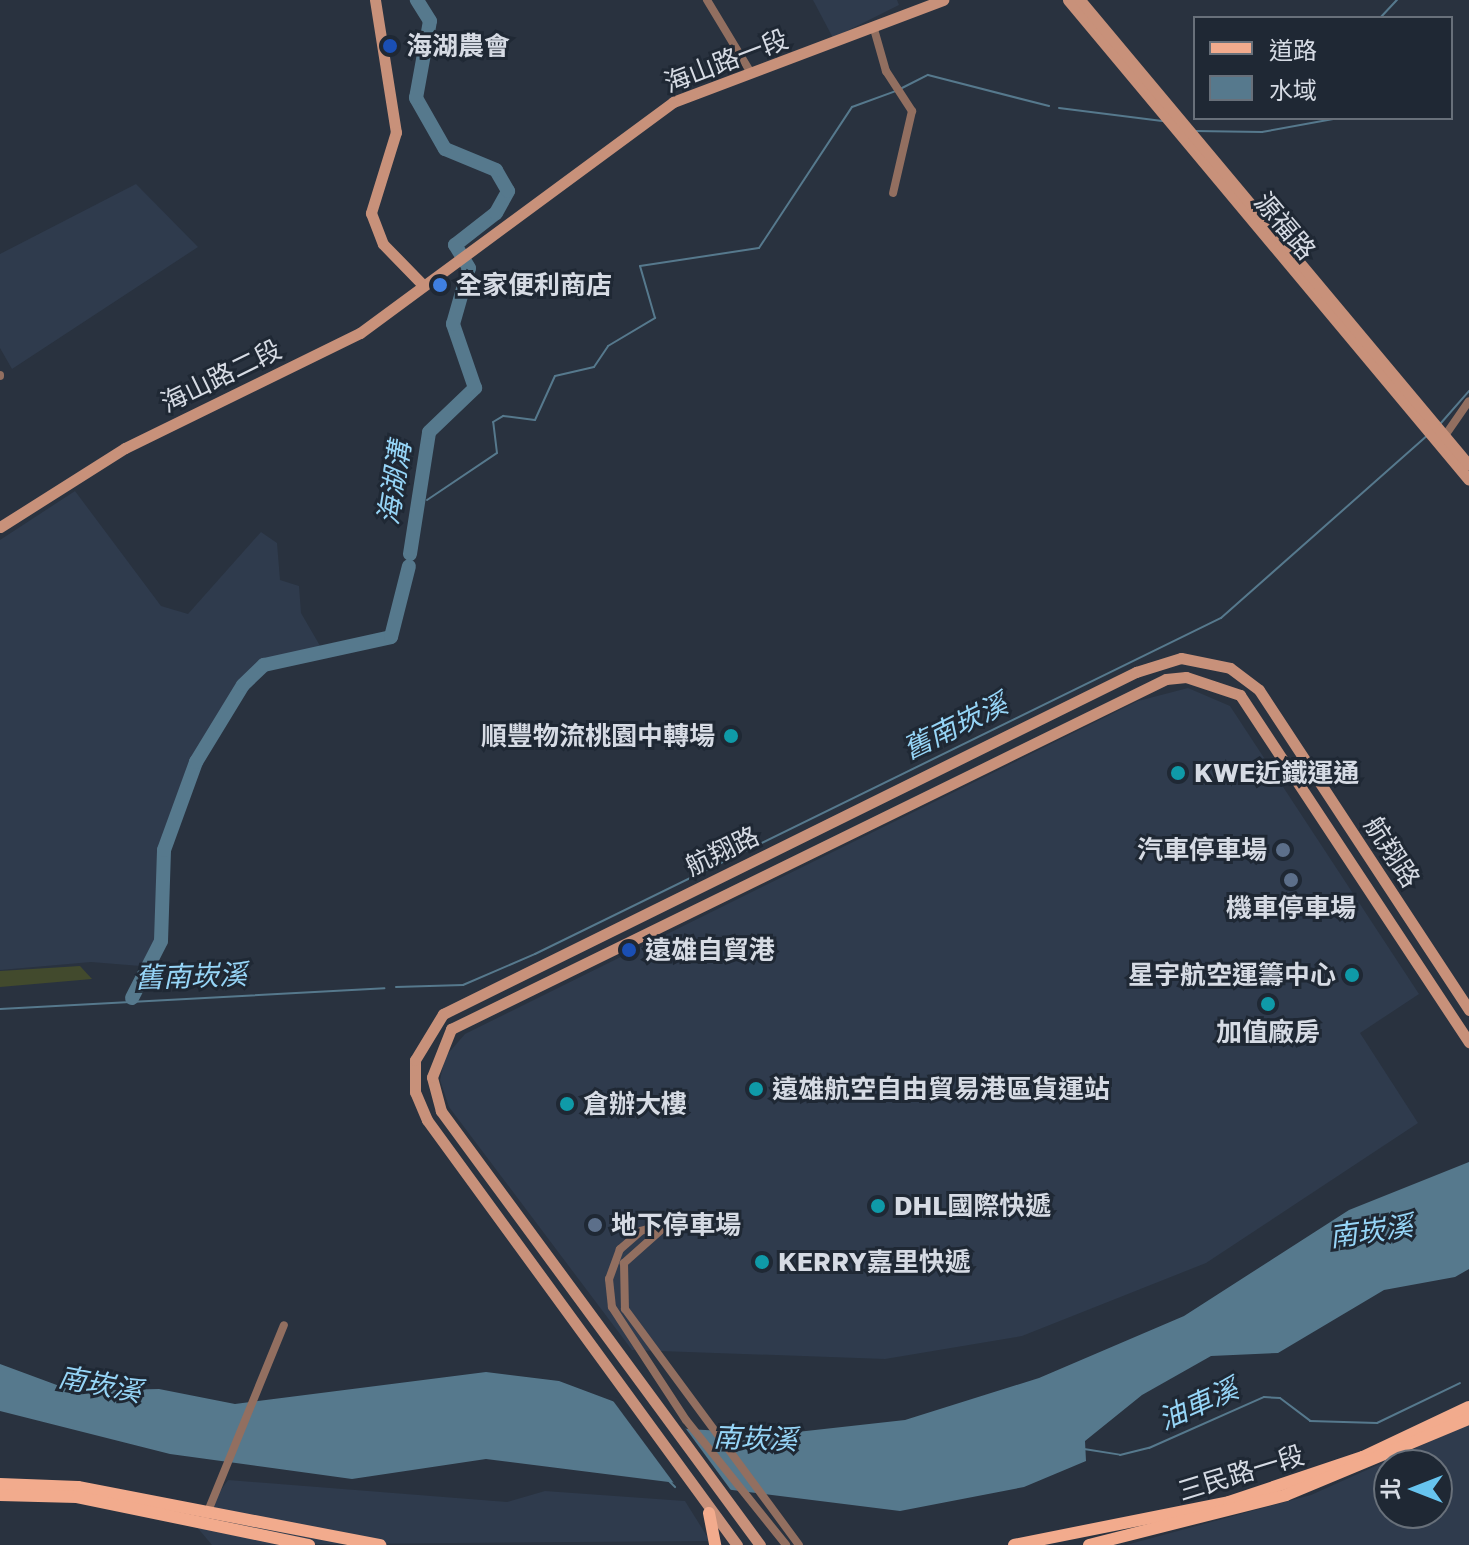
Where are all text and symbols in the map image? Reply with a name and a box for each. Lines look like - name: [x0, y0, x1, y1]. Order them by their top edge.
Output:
- legend: [1193, 16, 1453, 120]
- street label: 海山路一段: [660, 23, 792, 99]
- place label: 海湖農會: [406, 30, 510, 62]
- text: 道路: [1269, 35, 1317, 64]
- marker: 海湖農會: [381, 37, 399, 55]
- text: 水域: [1269, 75, 1317, 104]
- street label: 源福路: [1248, 186, 1322, 266]
- place label: 全家便利商店: [456, 269, 612, 301]
- marker: 全家便利商店: [431, 276, 449, 294]
- street label: 海山路二段: [156, 333, 286, 419]
- water label: 海湖溝: [371, 439, 417, 527]
- water label: 舊南崁溪: [897, 686, 1013, 766]
- place label: 順豐物流桃園中轉場: [481, 720, 715, 752]
- marker: 順豐物流桃園中轉場: [722, 727, 740, 745]
- place label: KWE近鐵運通: [1194, 757, 1359, 789]
- marker: KWE近鐵運通: [1169, 764, 1187, 782]
- street label: 航翔路: [1358, 811, 1426, 893]
- street label: 航翔路: [680, 820, 764, 882]
- place label: 汽車停車場: [1137, 834, 1267, 866]
- marker: 汽車停車場: [1274, 841, 1292, 859]
- marker: 機車停車場: [1282, 871, 1300, 889]
- place label: 機車停車場: [1226, 892, 1356, 924]
- place label: 遠雄自貿港: [645, 934, 775, 966]
- marker: 遠雄自貿港: [620, 941, 638, 959]
- water label: 舊南崁溪: [134, 957, 248, 995]
- place label: 星宇航空運籌中心: [1128, 959, 1336, 991]
- marker: 星宇航空運籌中心: [1343, 966, 1361, 984]
- marker: 加值廠房: [1259, 995, 1277, 1013]
- place label: 加值廠房: [1216, 1016, 1320, 1048]
- place label: 遠雄航空自由貿易港區貨運站: [772, 1073, 1110, 1105]
- marker: 遠雄航空自由貿易港區貨運站: [747, 1080, 765, 1098]
- place label: 倉辦大樓: [583, 1088, 687, 1120]
- marker: 倉辦大樓: [558, 1095, 576, 1113]
- place label: DHL國際快遞: [894, 1190, 1051, 1222]
- marker: DHL國際快遞: [869, 1197, 887, 1215]
- place label: 地下停車場: [611, 1209, 741, 1241]
- water label: 南崁溪: [1327, 1209, 1415, 1253]
- marker: 地下停車場: [586, 1216, 604, 1234]
- place label: KERRY嘉里快遞: [778, 1246, 971, 1278]
- marker: KERRY嘉里快遞: [753, 1253, 771, 1271]
- water label: 南崁溪: [56, 1359, 144, 1409]
- water label: 油車溪: [1153, 1372, 1243, 1436]
- water label: 南崁溪: [712, 1420, 798, 1456]
- street label: 三民路一段: [1174, 1439, 1308, 1507]
- north arrow: [1373, 1449, 1453, 1529]
- text: 北: [1377, 1478, 1404, 1500]

